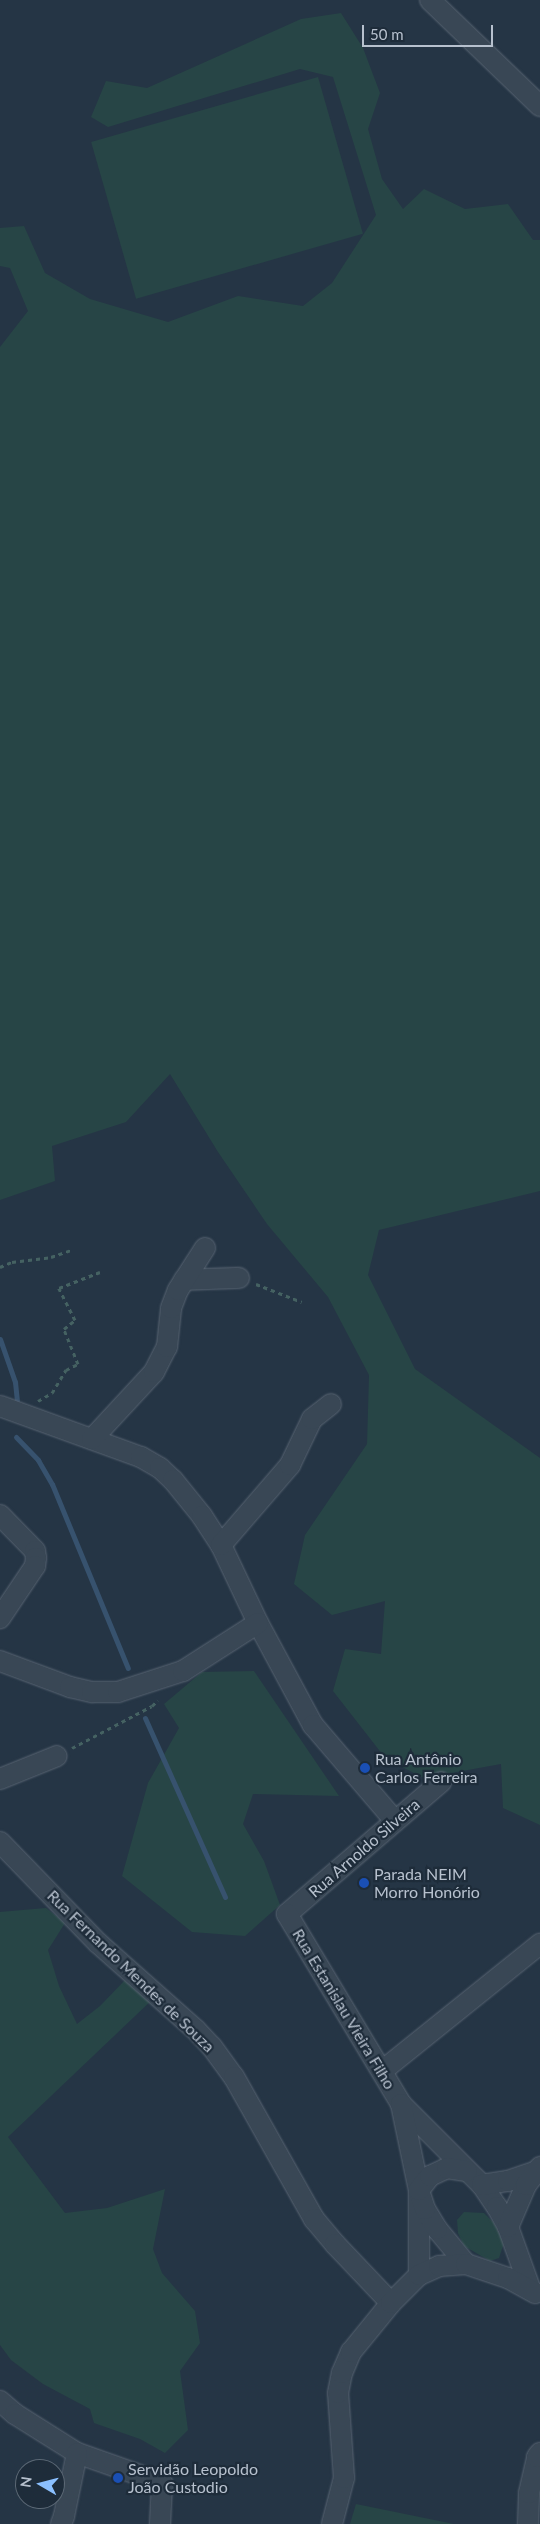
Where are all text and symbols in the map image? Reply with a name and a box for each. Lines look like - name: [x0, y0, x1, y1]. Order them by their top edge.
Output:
- scale bar: [365, 15, 496, 47]
- text: 50 m: [370, 25, 404, 43]
- place label: Rua Antônio Carlos Ferreira: [375, 1749, 477, 1787]
- marker: Rua Antônio Carlos Ferreira: [359, 1762, 371, 1774]
- street label: Rua Arnoldo Silveira: [304, 1794, 424, 1902]
- place label: Parada NEIM Morro Honório: [374, 1864, 480, 1902]
- marker: Parada NEIM Morro Honório: [358, 1877, 370, 1889]
- street label: Rua Fernando Mendes de Souza: [43, 1886, 219, 2056]
- street label: Rua Estanislau Vieira Filho: [288, 1925, 400, 2093]
- north arrow: [15, 2459, 65, 2509]
- place label: Servidão Leopoldo João Custodio: [128, 2459, 258, 2497]
- marker: Servidão Leopoldo João Custodio: [112, 2472, 124, 2484]
- text: N: [16, 2475, 35, 2489]

